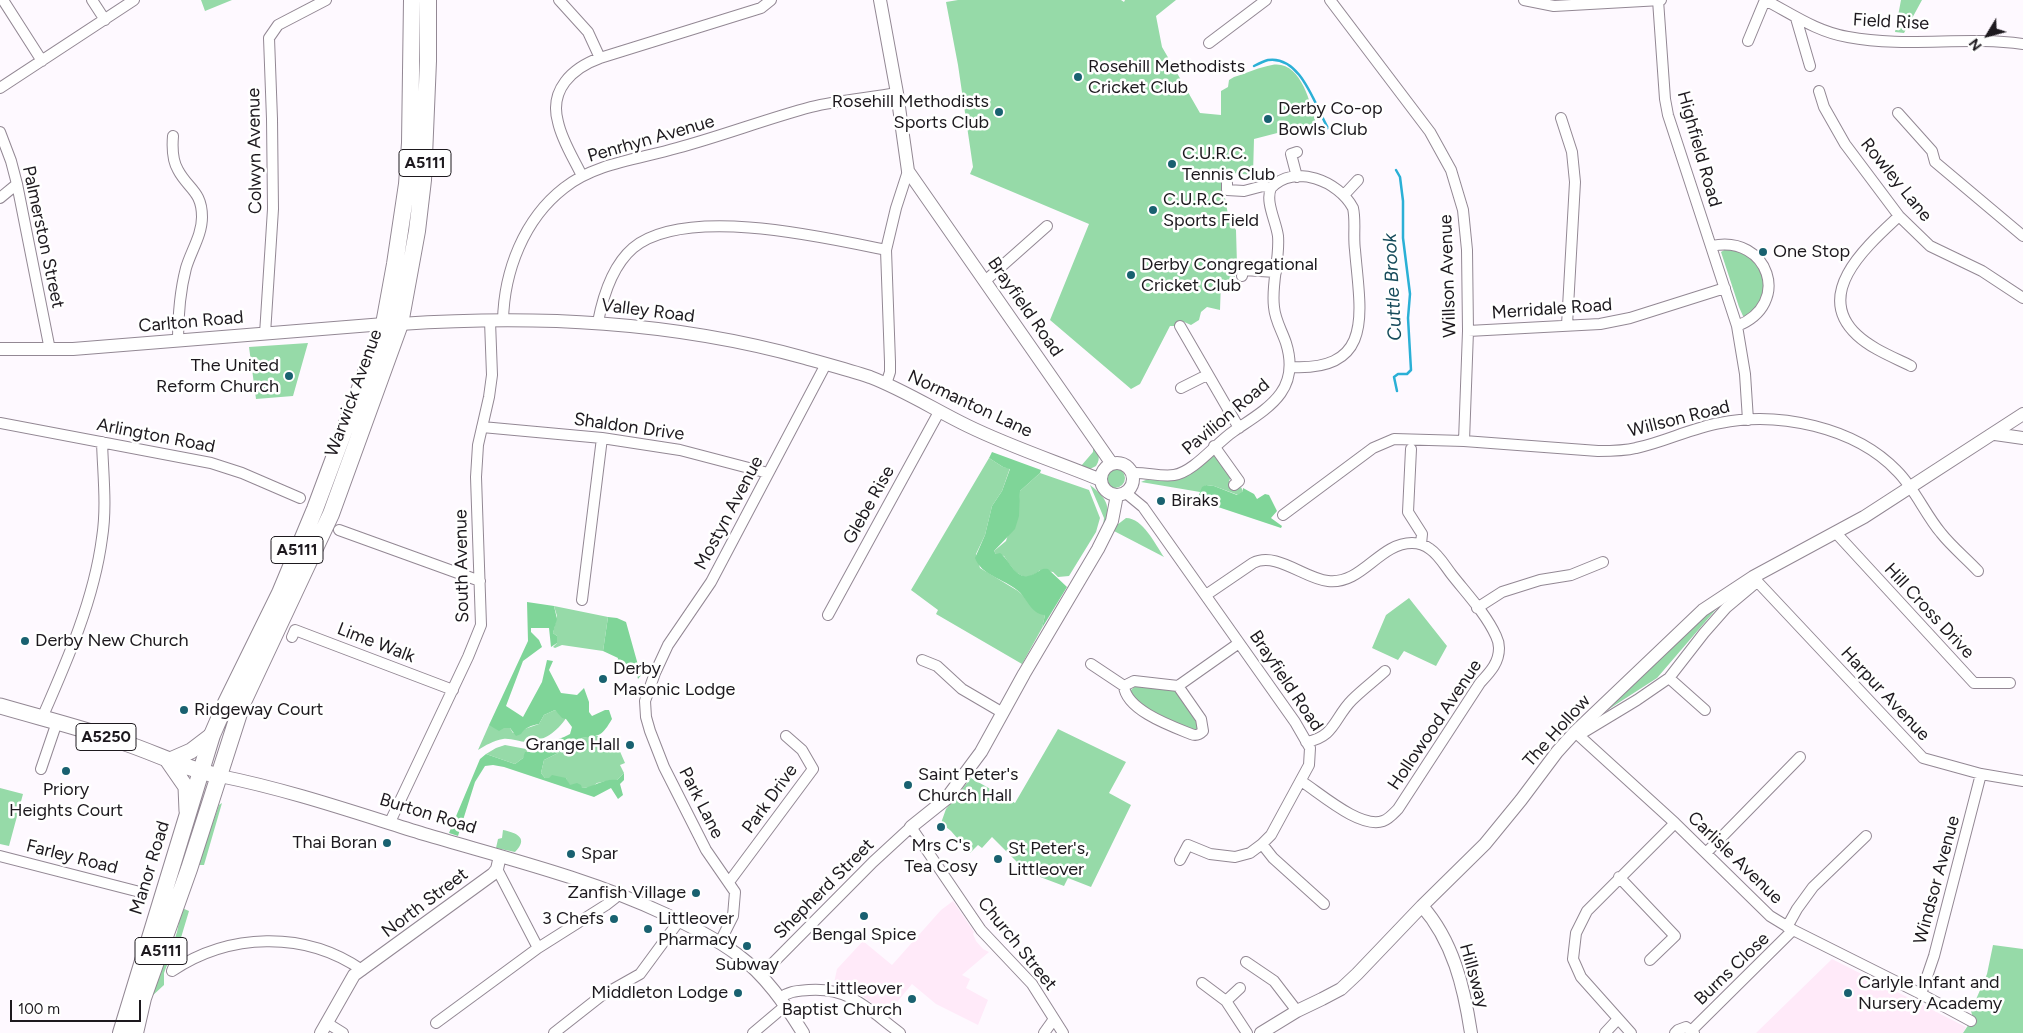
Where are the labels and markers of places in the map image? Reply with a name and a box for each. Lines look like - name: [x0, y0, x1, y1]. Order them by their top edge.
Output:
- place label: Rosehill Methodists Cricket Club: [1088, 56, 1245, 98]
- marker: Rosehill Methodists Cricket Club: [1072, 71, 1084, 83]
- place label: Rosehill Methodists Sports Club: [832, 91, 989, 134]
- place label: Derby Co-op Bowls Club: [1278, 98, 1383, 140]
- marker: Rosehill Methodists Sports Club: [993, 106, 1005, 118]
- marker: Derby Co-op Bowls Club: [1262, 113, 1274, 125]
- place label: C.U.R.C. Tennis Club: [1182, 143, 1275, 186]
- marker: C.U.R.C. Tennis Club: [1166, 158, 1178, 170]
- place label: C.U.R.C. Sports Field: [1163, 189, 1259, 232]
- marker: C.U.R.C. Sports Field: [1147, 204, 1159, 216]
- place label: One Stop: [1773, 241, 1850, 263]
- marker: One Stop: [1757, 246, 1769, 258]
- place label: Derby Congregational Cricket Club: [1141, 254, 1318, 296]
- marker: Derby Congregational Cricket Club: [1125, 269, 1137, 281]
- place label: The United Reform Church: [156, 355, 279, 398]
- marker: The United Reform Church: [283, 370, 295, 382]
- place label: Biraks: [1171, 490, 1219, 512]
- marker: Biraks: [1155, 495, 1167, 507]
- place label: Derby New Church: [35, 630, 189, 652]
- marker: Derby New Church: [19, 635, 31, 647]
- place label: Derby Masonic Lodge: [613, 658, 735, 701]
- marker: Derby Masonic Lodge: [597, 673, 609, 685]
- place label: Ridgeway Court: [194, 699, 323, 721]
- marker: Ridgeway Court: [178, 704, 190, 716]
- place label: Grange Hall: [526, 734, 620, 756]
- marker: Grange Hall: [624, 739, 636, 751]
- place label: Saint Peter's Church Hall: [918, 764, 1018, 806]
- marker: Priory Heights Court: [60, 765, 72, 777]
- place label: Priory Heights Court: [9, 779, 123, 822]
- marker: Saint Peter's Church Hall: [902, 779, 914, 791]
- marker: Mrs C's Tea Cosy: [935, 821, 947, 833]
- place label: Thai Boran: [292, 832, 377, 854]
- place label: Mrs C's Tea Cosy: [904, 835, 978, 878]
- marker: Thai Boran: [381, 837, 393, 849]
- place label: St Peter's, Littleover: [1008, 838, 1089, 881]
- place label: Spar: [581, 843, 618, 865]
- marker: Spar: [565, 848, 577, 860]
- marker: St Peter's, Littleover: [992, 853, 1004, 865]
- place label: Zanfish Village: [567, 882, 686, 904]
- marker: Zanfish Village: [690, 887, 702, 899]
- place label: 3 Chefs: [542, 908, 604, 930]
- place label: Littleover Pharmacy: [658, 908, 737, 951]
- marker: Bengal Spice: [858, 910, 870, 922]
- marker: 3 Chefs: [608, 913, 620, 925]
- marker: Littleover Pharmacy: [642, 923, 654, 935]
- place label: Bengal Spice: [812, 924, 916, 946]
- marker: Subway: [741, 940, 753, 952]
- place label: Subway: [715, 954, 779, 976]
- place label: Carlyle Infant and Nursery Academy: [1858, 972, 2002, 1014]
- place label: Littleover Baptist Church: [782, 978, 902, 1021]
- place label: Middleton Lodge: [591, 982, 728, 1004]
- marker: Middleton Lodge: [732, 987, 744, 999]
- marker: Carlyle Infant and Nursery Academy: [1842, 987, 1854, 999]
- marker: Littleover Baptist Church: [906, 993, 918, 1005]

